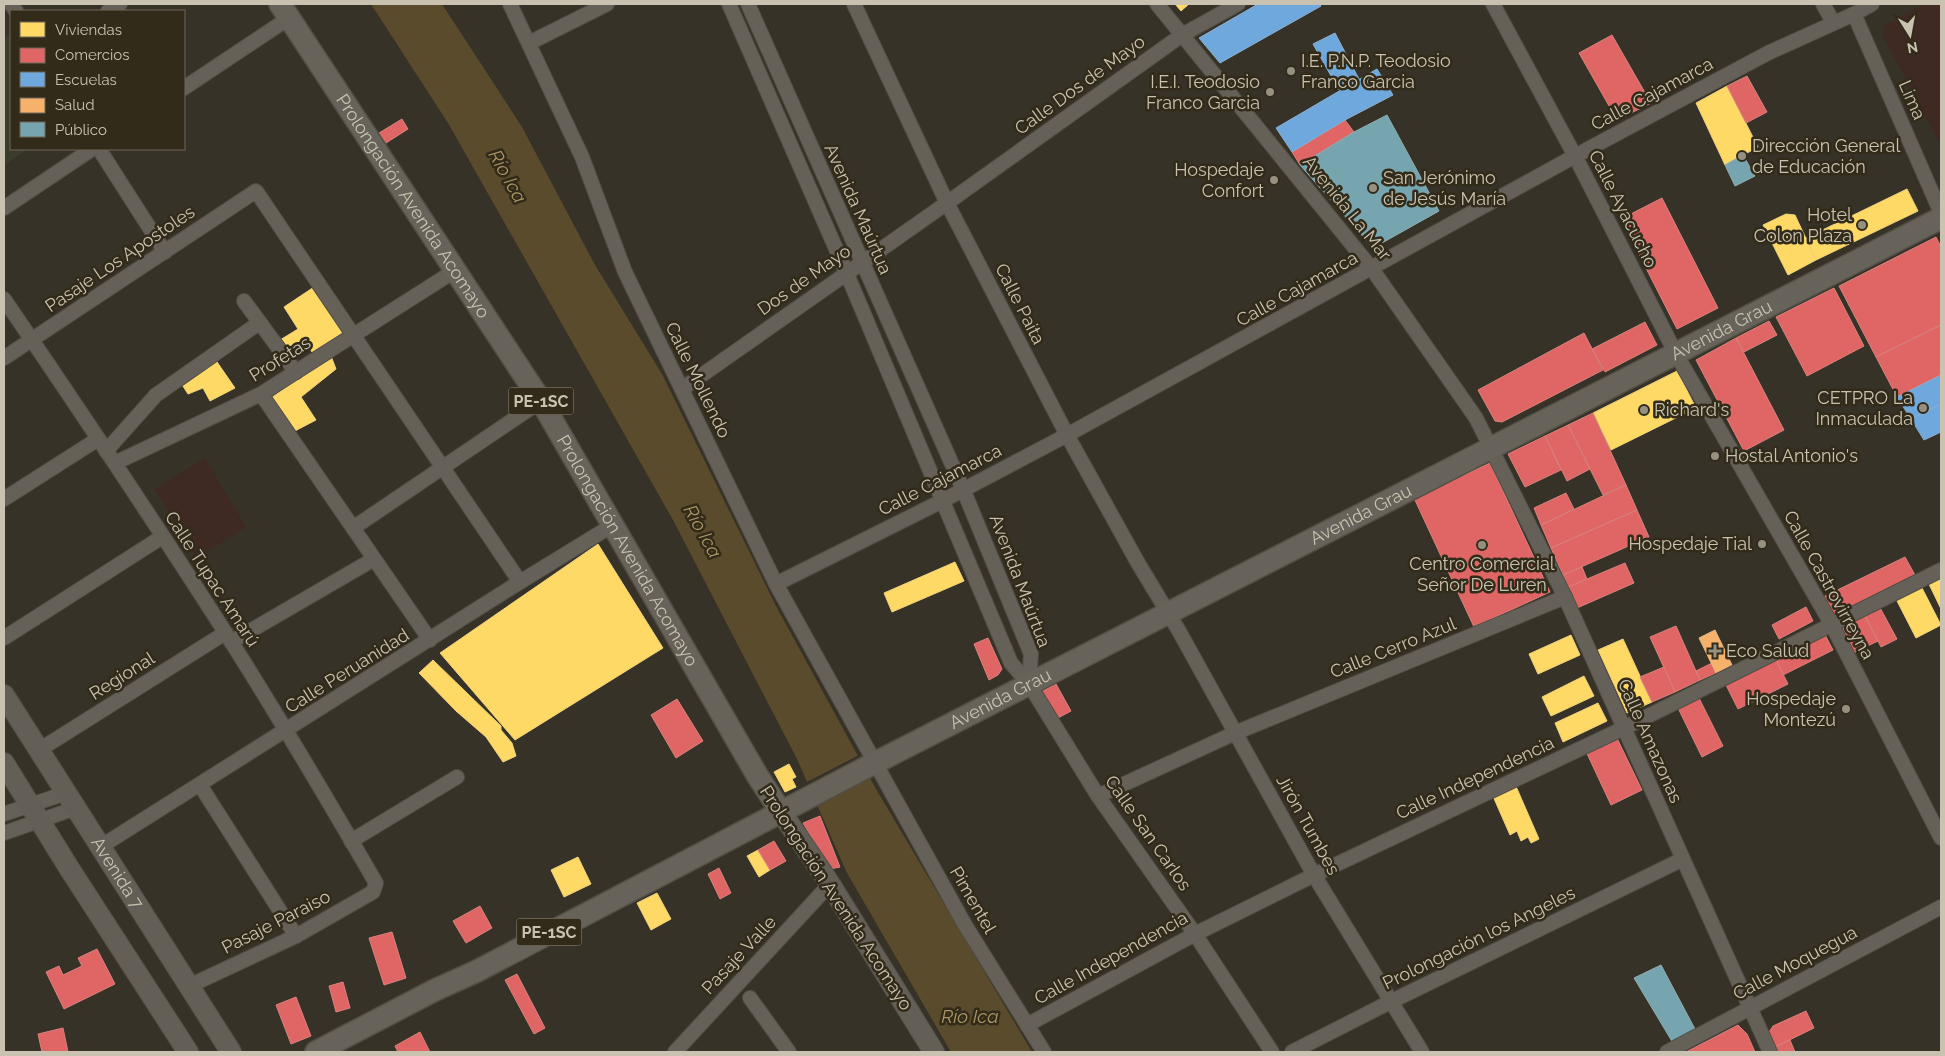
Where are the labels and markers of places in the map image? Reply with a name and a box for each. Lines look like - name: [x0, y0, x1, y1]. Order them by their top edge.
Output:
- place label: I.E. P.N.P. Teodosio Franco Garcia: [1301, 50, 1451, 92]
- marker: I.E. P.N.P. Teodosio Franco Garcia: [1285, 65, 1297, 77]
- place label: I.E.I. Teodosio Franco Garcia: [1146, 71, 1260, 113]
- marker: I.E.I. Teodosio Franco Garcia: [1264, 86, 1276, 98]
- place label: Dirección General de Educación: [1752, 135, 1900, 177]
- marker: Dirección General de Educación: [1736, 150, 1748, 162]
- place label: Hospedaje Confort: [1174, 159, 1264, 201]
- place label: San Jerónimo de Jesús María: [1383, 167, 1506, 209]
- marker: Hospedaje Confort: [1268, 174, 1280, 186]
- marker: San Jerónimo de Jesús María: [1367, 182, 1379, 194]
- place label: Hotel Colon Plaza: [1754, 204, 1852, 246]
- marker: Hotel Colon Plaza: [1856, 219, 1868, 231]
- place label: CETPRO La Inmaculada: [1815, 387, 1913, 429]
- place label: Richard's: [1654, 399, 1729, 420]
- marker: CETPRO La Inmaculada: [1917, 402, 1929, 414]
- marker: Richard's: [1638, 404, 1650, 416]
- place label: Hostal Antonio's: [1725, 445, 1858, 466]
- marker: Hostal Antonio's: [1709, 450, 1721, 462]
- place label: Hospedaje Tial: [1628, 533, 1752, 554]
- marker: Hospedaje Tial: [1756, 538, 1768, 550]
- marker: Centro Comercial Señor De Luren: [1476, 539, 1488, 551]
- place label: Centro Comercial Señor De Luren: [1409, 553, 1555, 595]
- place label: Eco Salud: [1726, 640, 1809, 661]
- marker: Eco Salud: [1708, 644, 1722, 658]
- place label: Hospedaje Montezú: [1746, 688, 1836, 730]
- marker: Hospedaje Montezú: [1840, 703, 1852, 715]

